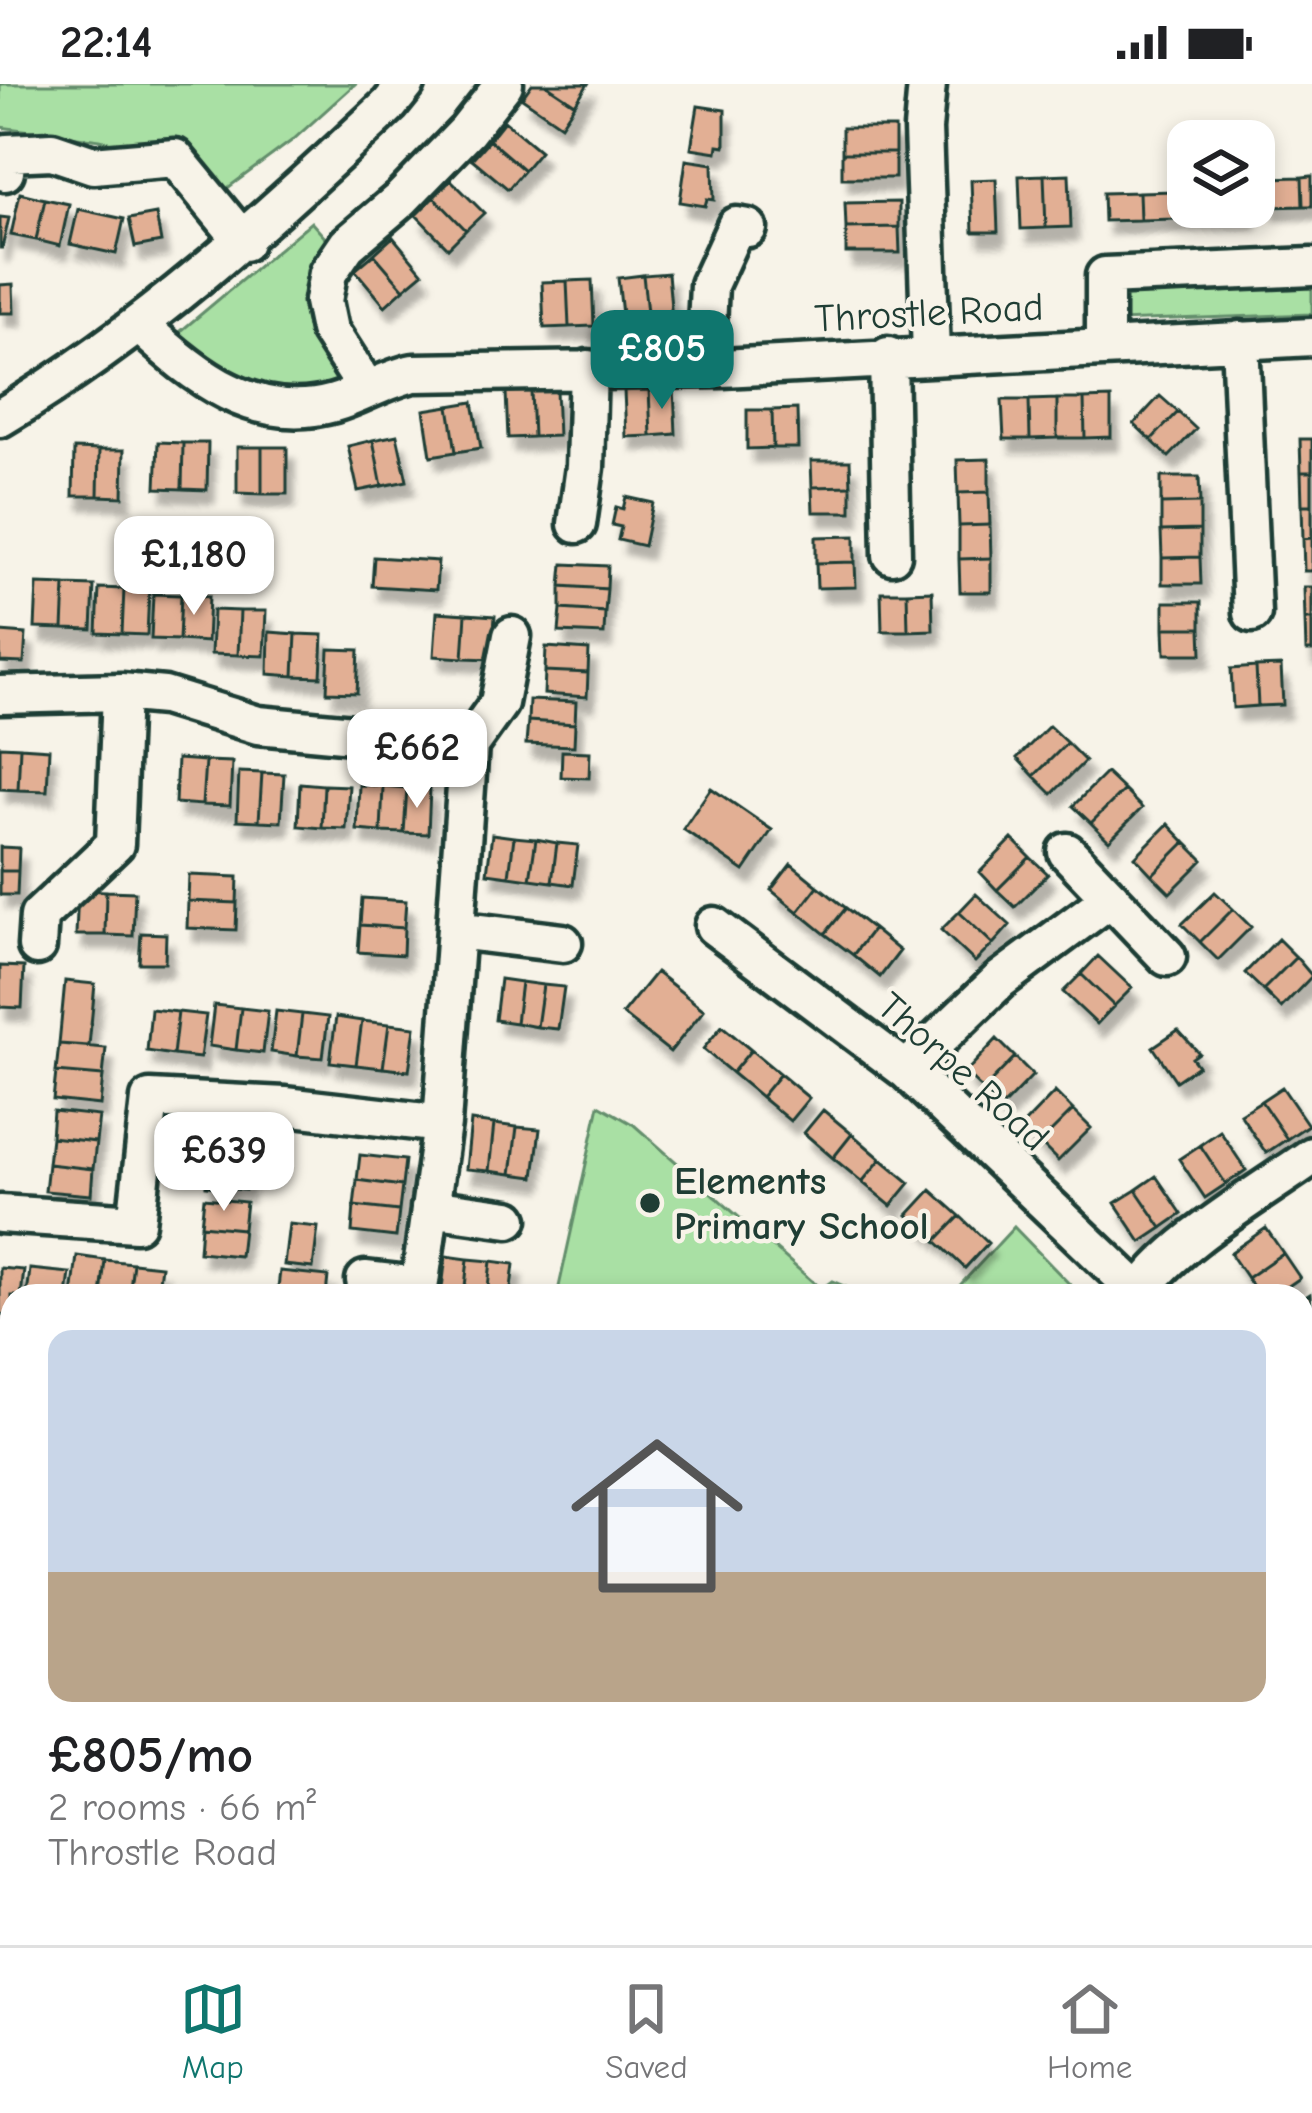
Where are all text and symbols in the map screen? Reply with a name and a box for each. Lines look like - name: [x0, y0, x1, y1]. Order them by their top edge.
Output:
- text: 22:14: [60, 16, 152, 68]
- map controls: [1167, 120, 1275, 228]
- button: layers: [1167, 120, 1275, 228]
- street label: Throstle Road: [813, 285, 1045, 341]
- pin: £805: [591, 310, 733, 412]
- text: £805: [618, 326, 706, 371]
- pin: £1,180: [96, 516, 292, 618]
- text: £1,180: [141, 532, 247, 577]
- pin: £662: [346, 709, 488, 811]
- text: £662: [374, 725, 460, 770]
- street label: Thorpe Road: [868, 983, 1058, 1161]
- pin: £639: [153, 1112, 295, 1214]
- text: £639: [181, 1128, 267, 1173]
- place label: Elements Primary School: [674, 1159, 929, 1249]
- marker: Elements Primary School: [637, 1190, 663, 1216]
- icon: home: [549, 1408, 765, 1624]
- text: £805/mo: [48, 1726, 253, 1785]
- text: 2 rooms · 66 m²: [48, 1785, 316, 1830]
- text: Throstle Road: [48, 1830, 277, 1875]
- tab: Map: [180, 1976, 246, 2086]
- tab: Saved: [605, 1976, 688, 2086]
- tab: Home: [1047, 1976, 1132, 2086]

